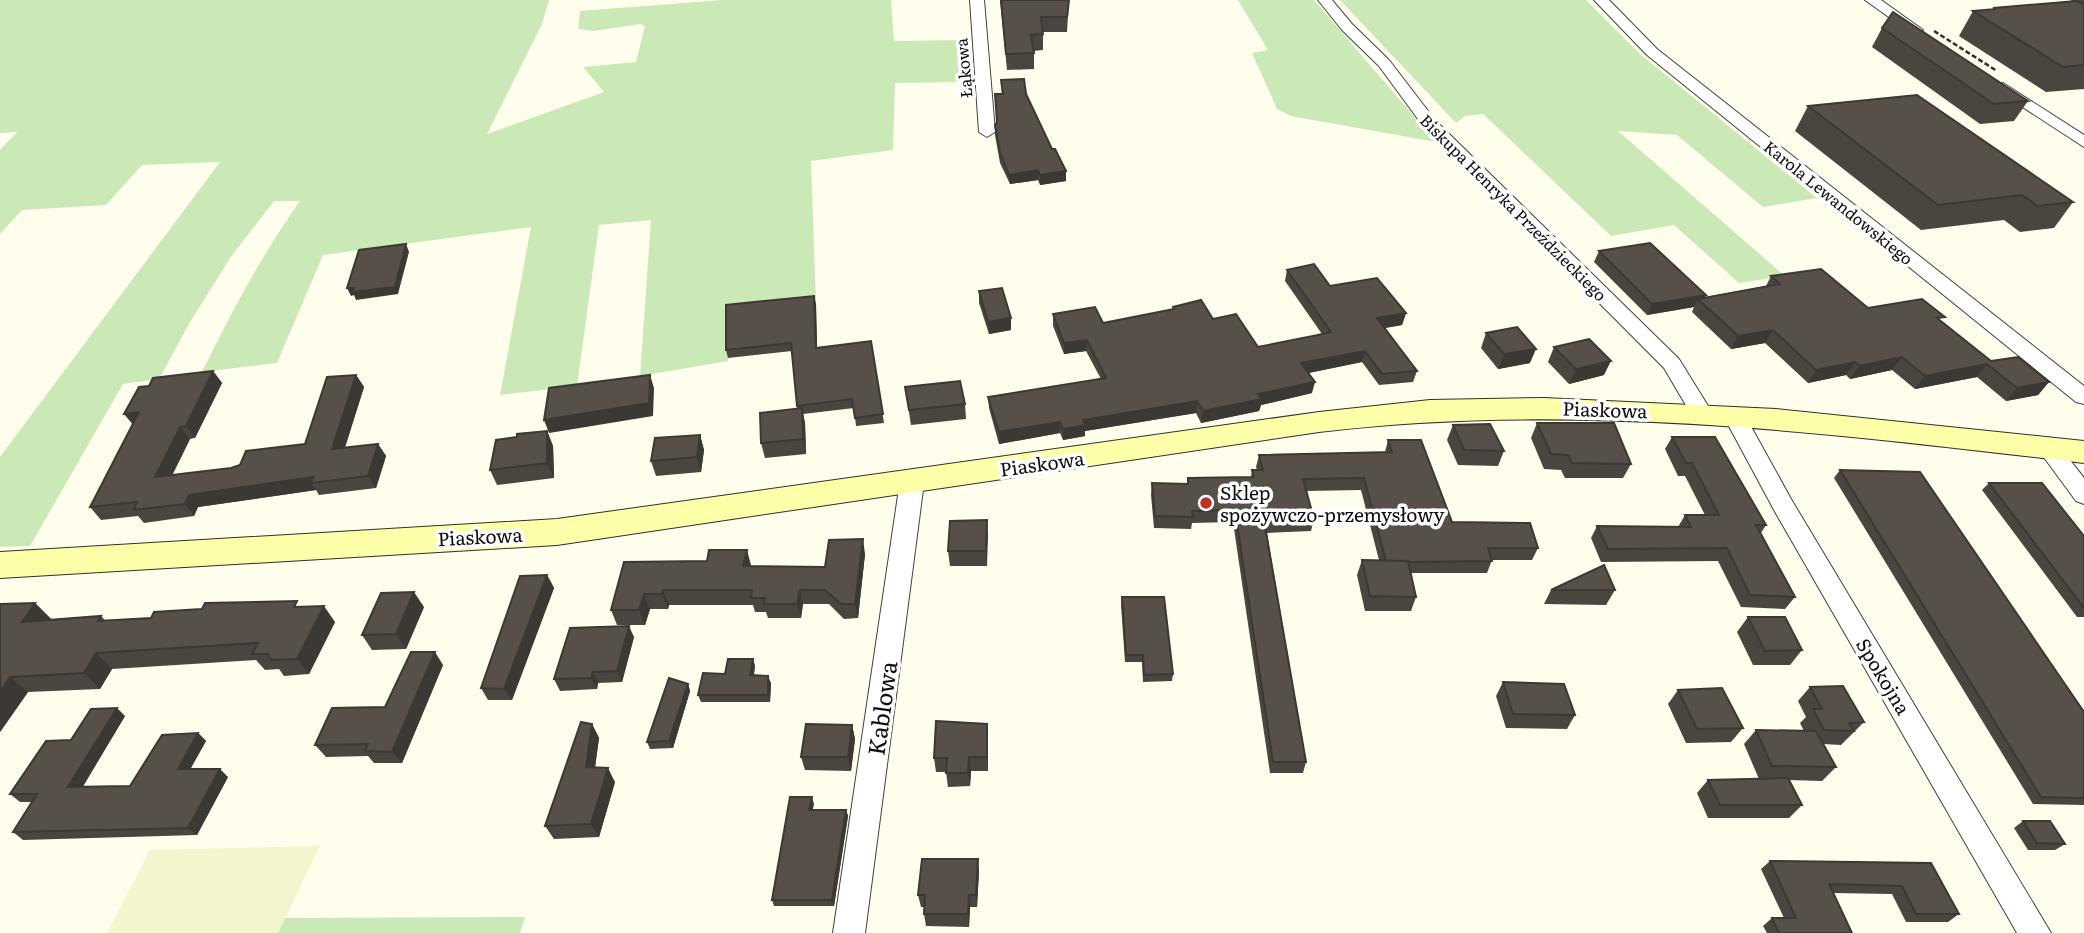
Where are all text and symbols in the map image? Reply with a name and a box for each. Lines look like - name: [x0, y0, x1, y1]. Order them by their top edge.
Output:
- street label: Łąkowa: [948, 37, 978, 99]
- street label: Biskupa Henryka Przeździeckiego: [1415, 108, 1613, 306]
- street label: Karola Lewandowskiego: [1759, 134, 1919, 270]
- street label: Piaskowa: [1562, 394, 1649, 425]
- street label: Piaskowa: [998, 443, 1087, 483]
- place label: Sklep spożywczo-przemysłowy: [1220, 478, 1445, 528]
- marker: Sklep spożywczo-przemysłowy: [1198, 495, 1214, 511]
- street label: Piaskowa: [437, 520, 524, 552]
- street label: Spokojna: [1850, 632, 1918, 720]
- street label: Kablowa: [858, 658, 905, 757]

